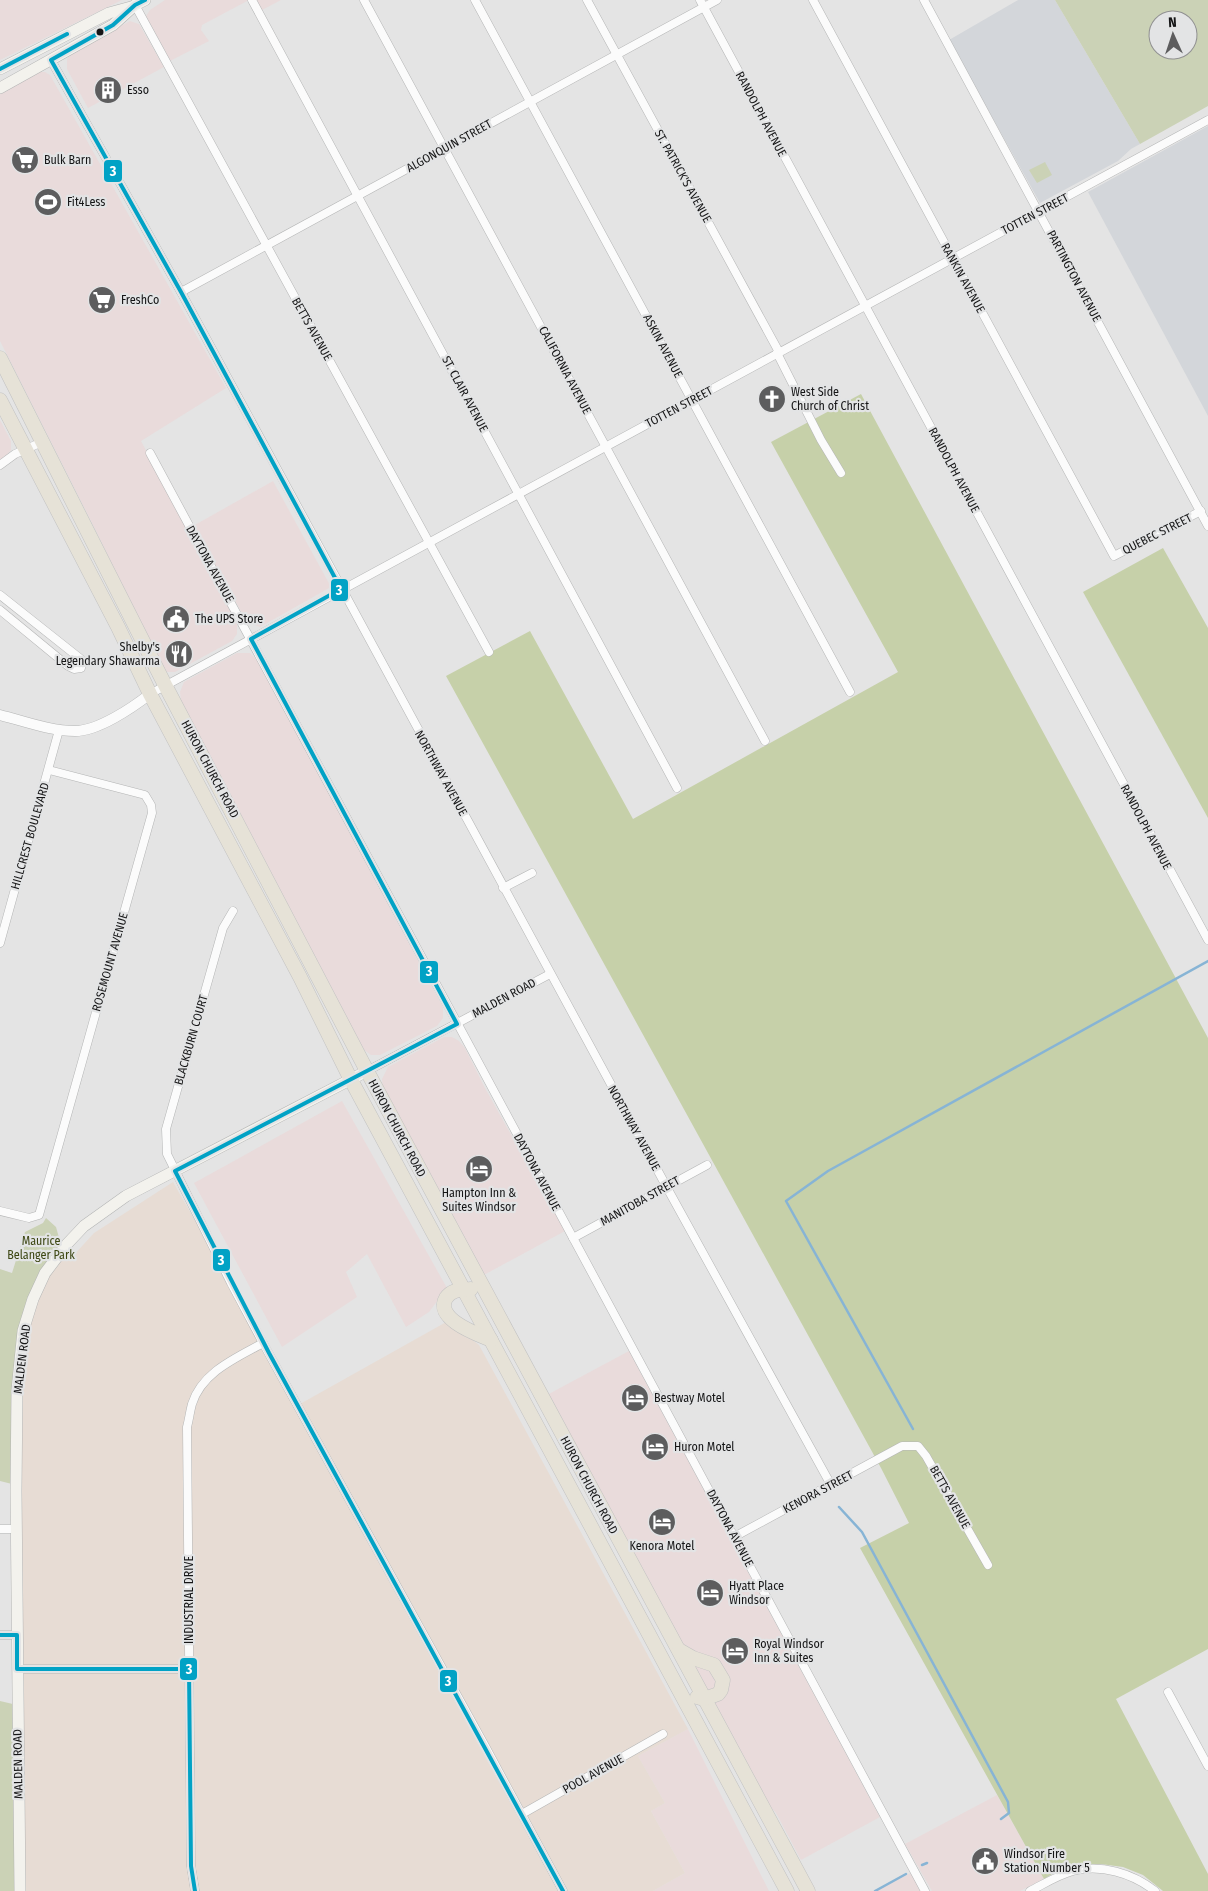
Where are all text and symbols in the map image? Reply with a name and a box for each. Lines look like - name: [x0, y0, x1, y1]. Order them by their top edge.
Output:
- north arrow: [1148, 10, 1198, 60]
- text: N: [1168, 14, 1177, 31]
- unlabelled marker: [95, 27, 105, 37]
- street label: RANDOLPH AVENUE: [733, 69, 789, 159]
- building icon: Esso: [93, 75, 123, 105]
- place label: Esso: [127, 83, 149, 97]
- street label: ALGONQUIN STREET: [404, 117, 494, 175]
- street label: ST. PATRICK'S AVENUE: [652, 127, 714, 225]
- supermarket icon: Bulk Barn: [10, 145, 40, 175]
- place label: Bulk Barn: [44, 153, 91, 167]
- line badge: 3: [103, 159, 123, 183]
- text: 3: [109, 163, 117, 180]
- sports icon: Fit4Less: [33, 187, 63, 217]
- street label: TOTTEN STREET: [999, 190, 1071, 237]
- place label: Fit4Less: [67, 195, 106, 209]
- street label: PARTINGTON AVENUE: [1044, 228, 1104, 324]
- street label: RANKIN AVENUE: [938, 241, 988, 316]
- supermarket icon: FreshCo: [87, 285, 117, 315]
- place label: FreshCo: [121, 293, 159, 307]
- street label: BETTS AVENUE: [289, 295, 335, 363]
- street label: ASKIN AVENUE: [640, 312, 686, 380]
- street label: CALIFORNIA AVENUE: [536, 324, 594, 417]
- street label: ST. CLAIR AVENUE: [439, 354, 491, 435]
- street label: TOTTEN STREET: [643, 383, 715, 430]
- church icon: West Side Church of Christ: [757, 384, 787, 414]
- place label: West Side Church of Christ: [791, 385, 869, 413]
- street label: RANDOLPH AVENUE: [926, 425, 982, 515]
- street label: QUEBEC STREET: [1120, 510, 1194, 557]
- street label: DAYTONA AVENUE: [183, 523, 237, 605]
- line badge: 3: [330, 578, 349, 602]
- text: 3: [335, 582, 343, 599]
- public building icon: The UPS Store: [161, 604, 191, 634]
- place label: The UPS Store: [195, 612, 263, 626]
- restaurant icon: Shelby's Legendary Shawarma: [164, 639, 194, 669]
- place label: Shelby's Legendary Shawarma: [56, 640, 160, 668]
- street label: HURON CHURCH ROAD: [178, 718, 242, 820]
- street label: NORTHWAY AVENUE: [412, 728, 470, 818]
- street label: HILLCREST BOULEVARD: [8, 781, 52, 891]
- street label: RANDOLPH AVENUE: [1118, 782, 1174, 872]
- street label: ROSEMOUNT AVENUE: [89, 911, 131, 1013]
- line badge: 3: [419, 960, 439, 984]
- text: 3: [425, 963, 433, 980]
- street label: MALDEN ROAD: [470, 975, 538, 1021]
- street label: BLACKBURN COURT: [171, 993, 211, 1087]
- street label: HURON CHURCH ROAD: [365, 1077, 429, 1179]
- street label: NORTHWAY AVENUE: [605, 1083, 663, 1173]
- street label: DAYTONA AVENUE: [511, 1131, 563, 1213]
- hotel icon: Hampton Inn & Suites Windsor: [464, 1154, 494, 1184]
- street label: MANITOBA STREET: [598, 1173, 682, 1228]
- place label: Hampton Inn & Suites Windsor: [442, 1186, 516, 1214]
- park label: Maurice Belanger Park: [7, 1234, 75, 1262]
- line badge: 3: [212, 1248, 231, 1272]
- text: 3: [217, 1252, 225, 1269]
- street label: MALDEN ROAD: [11, 1323, 33, 1395]
- hotel icon: Bestway Motel: [620, 1383, 650, 1413]
- place label: Bestway Motel: [654, 1391, 725, 1405]
- hotel icon: Huron Motel: [640, 1432, 670, 1462]
- street label: HURON CHURCH ROAD: [557, 1434, 621, 1536]
- place label: Huron Motel: [674, 1440, 735, 1454]
- street label: BETTS AVENUE: [927, 1463, 973, 1531]
- street label: KENORA STREET: [781, 1468, 856, 1516]
- street label: DAYTONA AVENUE: [704, 1487, 756, 1569]
- hotel icon: Kenora Motel: [647, 1507, 677, 1537]
- place label: Kenora Motel: [630, 1539, 694, 1553]
- street label: INDUSTRIAL DRIVE: [182, 1556, 196, 1644]
- hotel icon: Hyatt Place Windsor: [695, 1578, 725, 1608]
- place label: Hyatt Place Windsor: [729, 1579, 784, 1607]
- hotel icon: Royal Windsor Inn & Suites: [720, 1636, 750, 1666]
- place label: Royal Windsor Inn & Suites: [754, 1637, 825, 1665]
- line badge: 3: [179, 1657, 198, 1681]
- text: 3: [185, 1661, 193, 1678]
- line badge: 3: [439, 1669, 458, 1693]
- text: 3: [444, 1673, 452, 1690]
- street label: MALDEN ROAD: [10, 1729, 26, 1799]
- street label: POOL AVENUE: [560, 1751, 626, 1796]
- public building icon: Windsor Fire Station Number 5: [970, 1846, 1000, 1876]
- place label: Windsor Fire Station Number 5: [1004, 1847, 1090, 1875]

